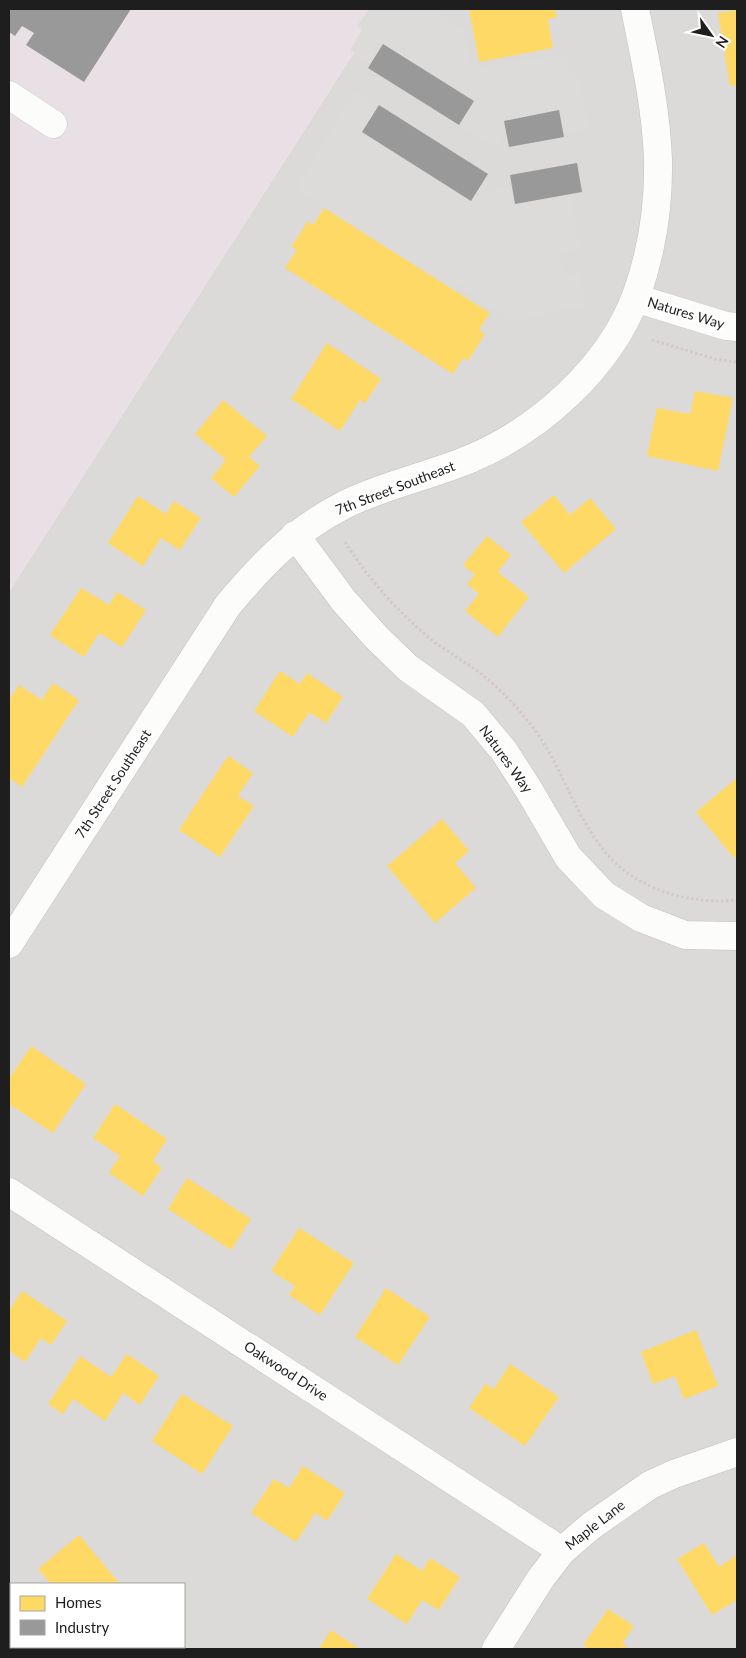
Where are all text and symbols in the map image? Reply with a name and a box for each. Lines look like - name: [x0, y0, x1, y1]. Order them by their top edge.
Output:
- north arrow: [686, 10, 736, 60]
- text: N: [712, 33, 732, 52]
- street label: Natures Way: [646, 293, 727, 333]
- street label: 7th Street Southeast: [333, 457, 457, 518]
- street label: Natures Way: [476, 722, 537, 797]
- street label: 7th Street Southeast: [71, 726, 154, 841]
- street label: Oakwood Drive: [241, 1337, 331, 1404]
- street label: Maple Lane: [561, 1496, 628, 1553]
- legend: [10, 1583, 185, 1648]
- text: Homes: [55, 1593, 101, 1611]
- text: Industry: [55, 1618, 110, 1636]

